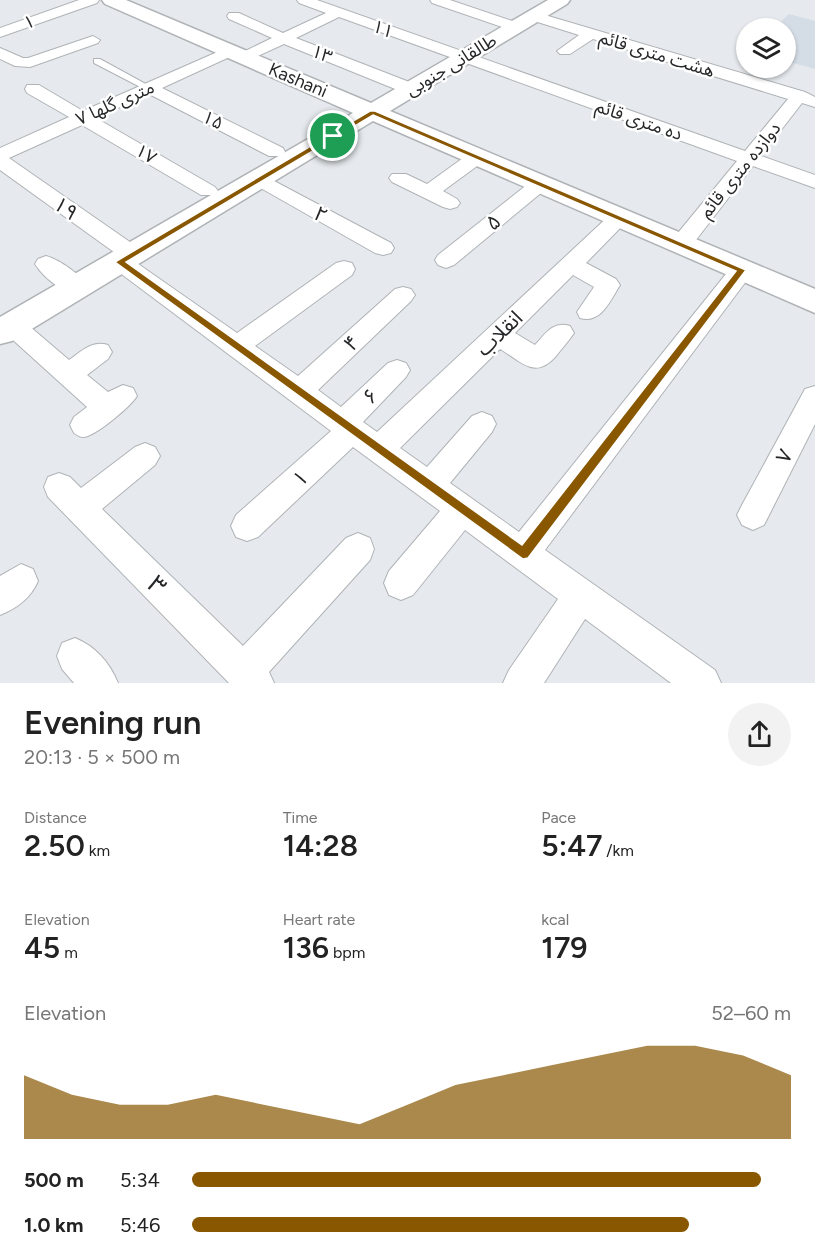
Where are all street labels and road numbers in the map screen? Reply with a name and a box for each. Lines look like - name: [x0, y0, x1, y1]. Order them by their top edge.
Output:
- street label: ۱: [20, 10, 38, 34]
- street label: ۱۱: [370, 15, 396, 43]
- street label: هشت متری قائم: [596, 26, 717, 84]
- street label: طالقانی جنوبی: [402, 29, 500, 101]
- street label: ۱۳: [308, 40, 336, 68]
- street label: Kashani: [265, 58, 331, 102]
- street label: ۷ متری گلها: [72, 76, 158, 130]
- street label: ده متری قائم: [592, 95, 685, 147]
- street label: ۱۵: [199, 106, 227, 134]
- street label: دوازده متری قائم: [695, 118, 787, 224]
- street label: ۱۷: [132, 139, 160, 169]
- street label: ۱۹: [49, 191, 83, 225]
- street label: ۲: [310, 200, 332, 228]
- street label: ۵: [480, 209, 506, 235]
- street label: انقلاب: [471, 305, 527, 361]
- street label: ۴: [338, 330, 364, 356]
- street label: ۶: [357, 383, 383, 409]
- street label: ۷: [770, 445, 798, 467]
- street label: ۱: [287, 465, 313, 491]
- street label: ۳: [140, 568, 174, 602]

